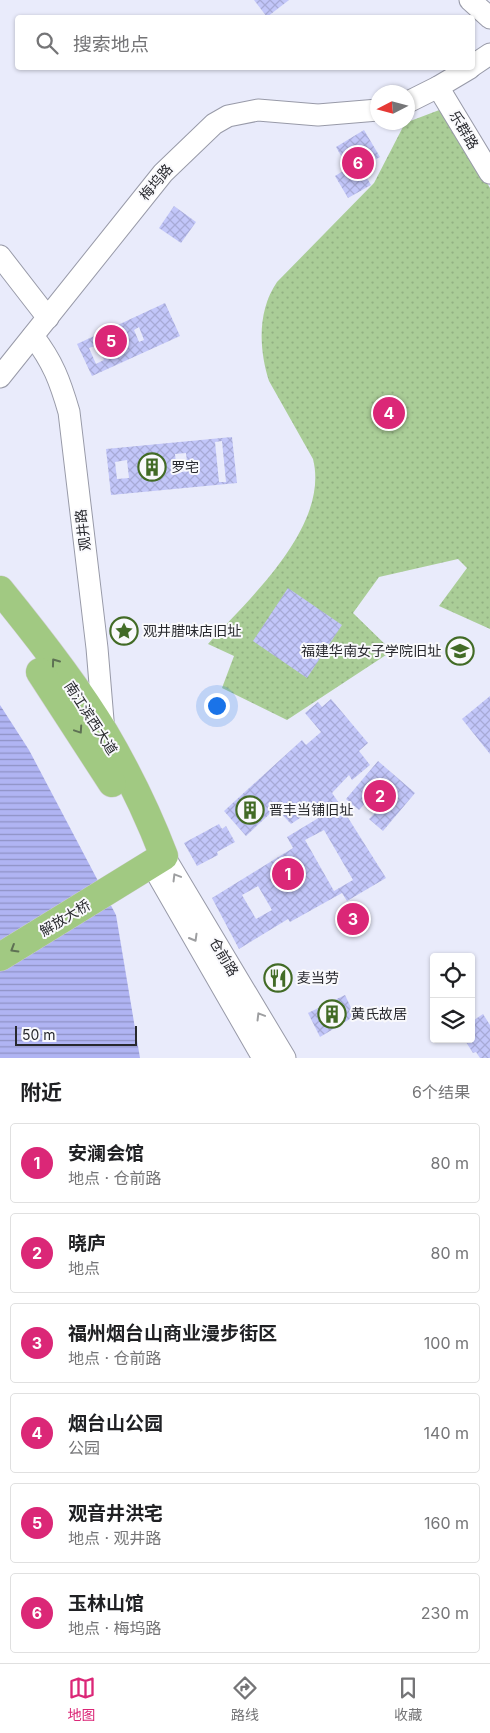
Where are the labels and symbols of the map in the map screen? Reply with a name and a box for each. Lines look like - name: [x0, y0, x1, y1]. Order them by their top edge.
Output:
- north arrow: [370, 85, 415, 130]
- street label: 乐群路: [446, 107, 483, 152]
- pin: 6: [342, 144, 374, 182]
- street label: 梅坞路: [135, 160, 176, 203]
- pin: 5: [95, 322, 127, 360]
- pin: 4: [373, 394, 405, 432]
- building icon: 罗宅: [137, 452, 167, 482]
- place label: 罗宅: [171, 458, 199, 475]
- street label: 观井路: [72, 508, 93, 552]
- place icon: 观井腊味店旧址: [109, 616, 139, 646]
- place label: 观井腊味店旧址: [143, 622, 241, 639]
- school or university icon: 福建华南女子学院旧址: [445, 636, 475, 666]
- place label: 福建华南女子学院旧址: [301, 642, 441, 659]
- one-way arrow: [52, 658, 61, 668]
- street label: 南江滨西大道: [61, 678, 121, 758]
- your location: [204, 693, 230, 719]
- one-way arrow: [73, 724, 82, 734]
- pin: 2: [364, 777, 396, 815]
- building icon: 晋丰当铺旧址: [235, 795, 265, 825]
- place label: 晋丰当铺旧址: [269, 801, 353, 818]
- pin: 1: [272, 855, 304, 893]
- one-way arrow: [173, 873, 183, 882]
- street label: 解放大桥: [36, 896, 93, 939]
- pin: 3: [337, 900, 369, 938]
- one-way arrow: [187, 932, 197, 941]
- street label: 仓前路: [206, 934, 243, 979]
- one-way arrow: [11, 942, 20, 952]
- restaurant icon: 麦当劳: [263, 963, 293, 993]
- place label: 麦当劳: [297, 969, 339, 986]
- building icon: 黄氏故居: [317, 999, 347, 1029]
- place label: 黄氏故居: [351, 1005, 407, 1022]
- one-way arrow: [256, 1013, 266, 1022]
- scale bar: [15, 1023, 138, 1046]

